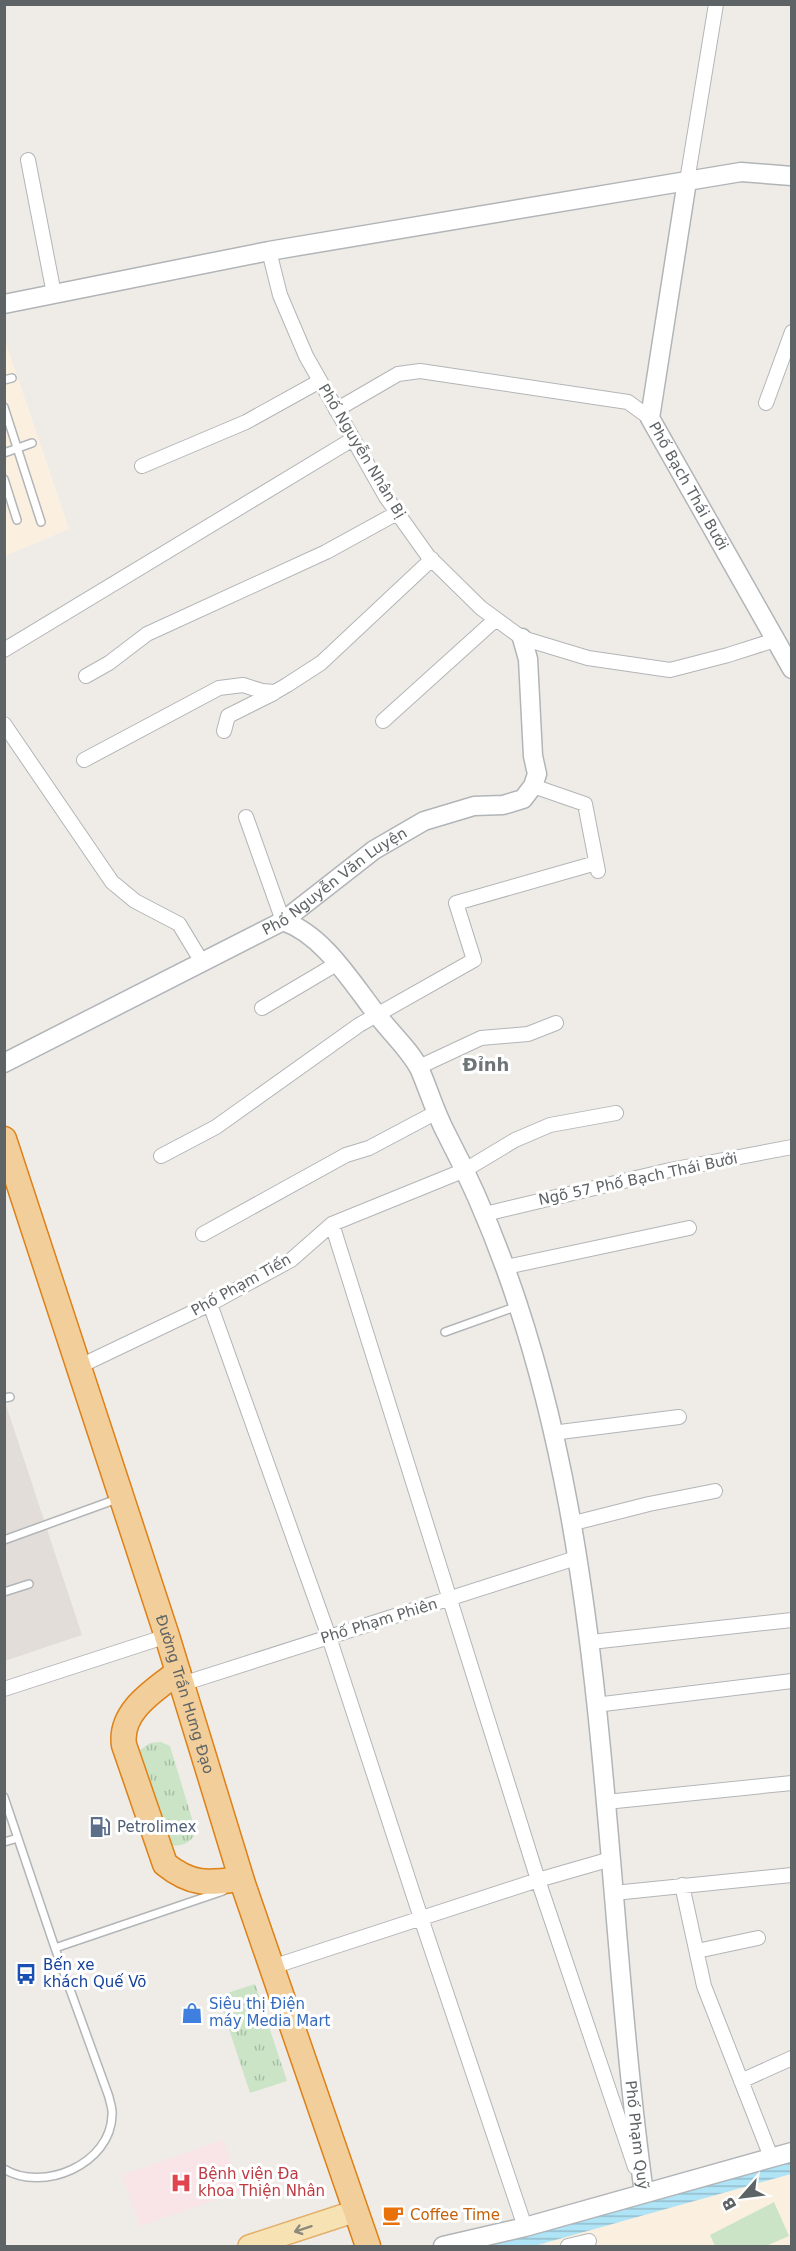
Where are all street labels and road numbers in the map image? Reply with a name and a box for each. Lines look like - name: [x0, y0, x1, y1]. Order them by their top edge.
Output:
- street label: Phố Nguyễn Nhân Bị: [315, 380, 409, 522]
- street label: Phố Bạch Thái Bưởi: [645, 419, 732, 553]
- street label: Phố Nguyễn Văn Luyện: [259, 824, 410, 939]
- street label: Ngõ 57 Phố Bạch Thái Bưởi: [537, 1149, 739, 1209]
- street label: Phố Phạm Tiến: [188, 1250, 294, 1320]
- street label: Phố Phạm Phiên: [318, 1595, 440, 1647]
- street label: Đường Trần Hưng Đạo: [152, 1613, 218, 1776]
- street label: Phố Phạm Quỹ: [622, 2079, 652, 2191]

